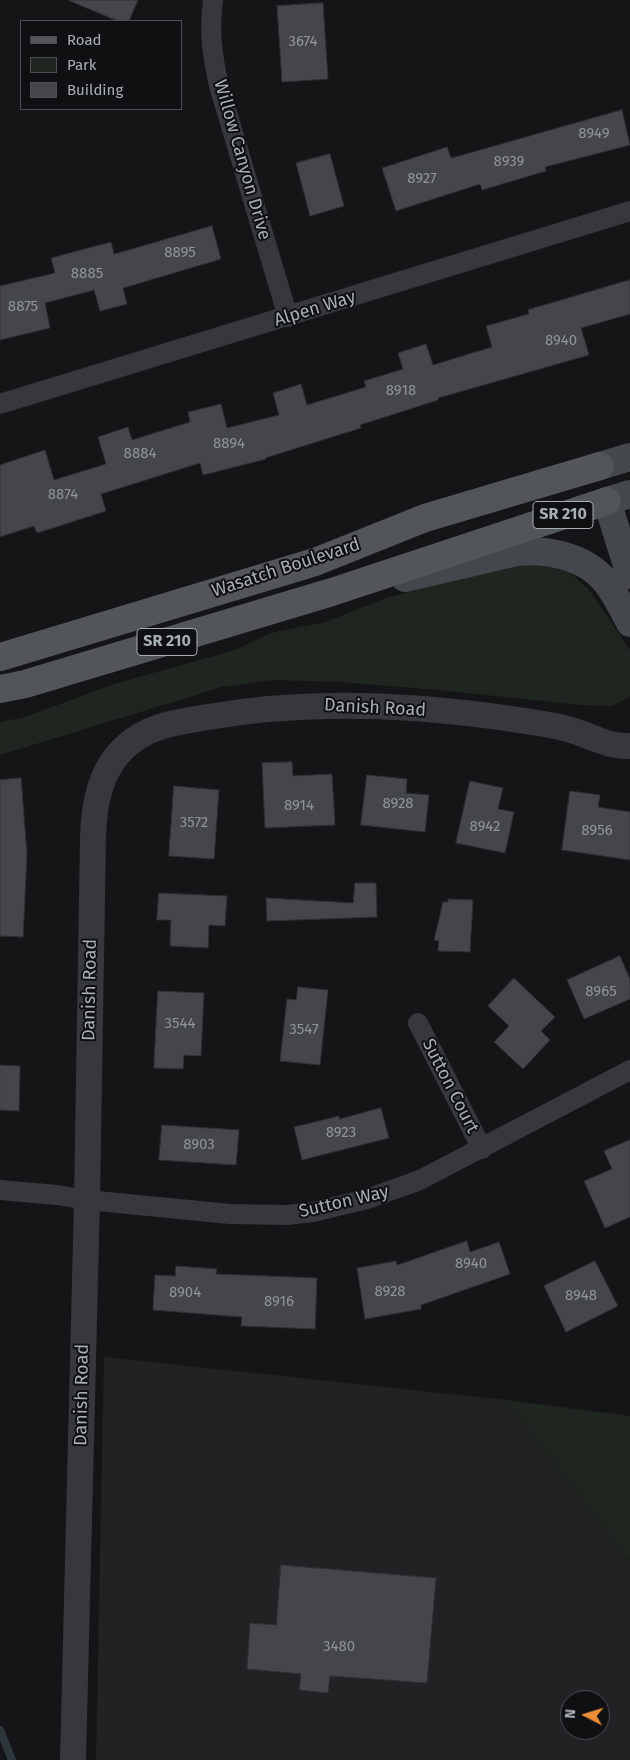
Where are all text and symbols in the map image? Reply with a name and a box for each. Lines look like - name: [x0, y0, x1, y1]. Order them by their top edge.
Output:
- legend: [20, 20, 182, 110]
- text: Road: [67, 31, 102, 49]
- house number: 3674: [288, 33, 318, 51]
- text: Park: [67, 56, 97, 74]
- street label: Willow Canyon Drive: [209, 77, 275, 243]
- text: Building: [67, 81, 123, 99]
- house number: 8949: [578, 125, 610, 143]
- house number: 8939: [494, 153, 524, 171]
- house number: 8927: [407, 170, 437, 188]
- house number: 8895: [164, 244, 196, 262]
- house number: 8885: [71, 265, 103, 283]
- street label: Alpen Way: [272, 286, 358, 332]
- house number: 8875: [8, 298, 38, 316]
- house number: 8940: [545, 332, 577, 350]
- house number: 8918: [386, 382, 416, 400]
- house number: 8894: [213, 435, 245, 453]
- house number: 8884: [124, 445, 156, 463]
- house number: 8874: [48, 486, 78, 504]
- road number: SR 210: [533, 502, 593, 528]
- street label: Wasatch Boulevard: [209, 534, 363, 602]
- road number: SR 210: [137, 628, 197, 656]
- street label: Danish Road: [323, 695, 427, 721]
- house number: 8928: [382, 795, 414, 813]
- house number: 8914: [284, 797, 314, 815]
- house number: 3572: [180, 814, 208, 832]
- house number: 8942: [470, 818, 500, 836]
- house number: 8956: [581, 822, 613, 840]
- street label: Danish Road: [78, 939, 102, 1041]
- house number: 8965: [585, 983, 617, 1001]
- house number: 3544: [165, 1015, 195, 1033]
- house number: 3547: [289, 1021, 319, 1039]
- street label: Sutton Court: [417, 1035, 483, 1137]
- house number: 8923: [326, 1124, 356, 1142]
- house number: 8903: [183, 1136, 215, 1154]
- street label: Sutton Way: [297, 1181, 391, 1223]
- house number: 8940: [455, 1255, 487, 1273]
- house number: 8928: [374, 1283, 406, 1301]
- house number: 8904: [169, 1284, 201, 1302]
- house number: 8948: [565, 1287, 597, 1305]
- house number: 8916: [264, 1293, 294, 1311]
- street label: Danish Road: [70, 1344, 94, 1446]
- house number: 3480: [323, 1638, 355, 1656]
- north arrow: [560, 1690, 610, 1740]
- text: N: [562, 1708, 579, 1719]

